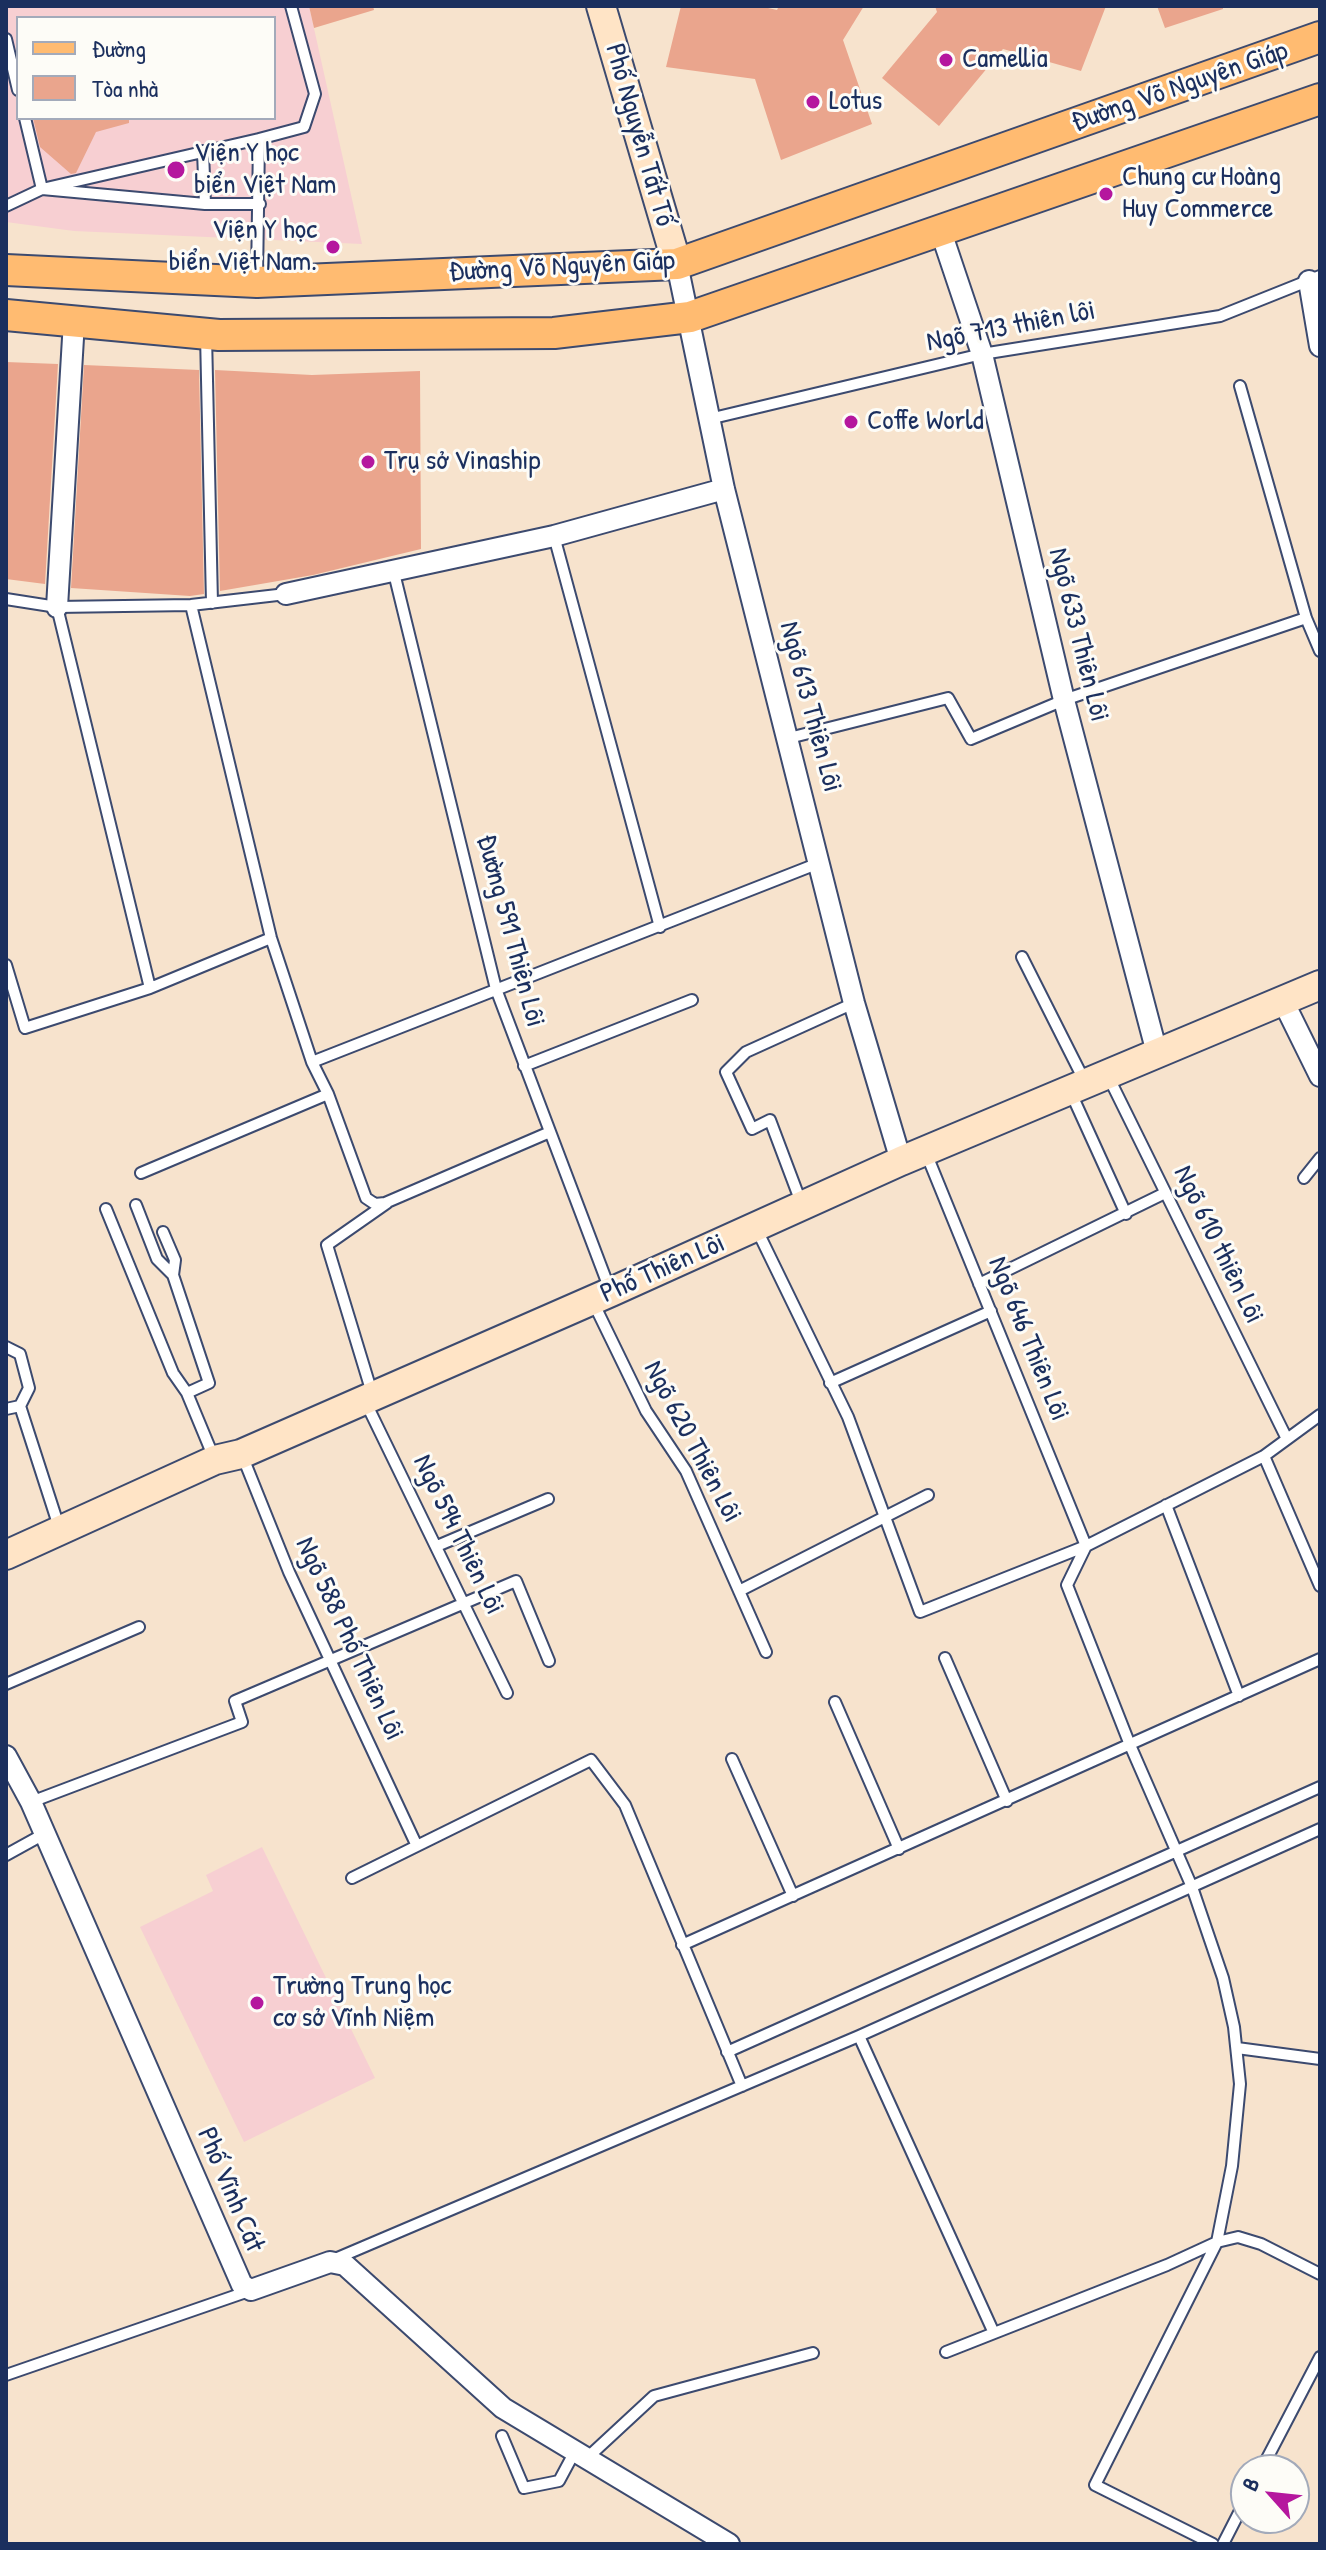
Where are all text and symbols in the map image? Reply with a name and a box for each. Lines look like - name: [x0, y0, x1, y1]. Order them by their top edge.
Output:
- legend: [16, 16, 276, 120]
- text: Đường: [92, 32, 146, 64]
- street label: Đường Võ Nguyên Giáp: [1068, 34, 1292, 140]
- street label: Phố Nguyễn Tất Tố: [597, 40, 681, 230]
- place label: Camellia: [962, 43, 1048, 77]
- marker: Camellia: [937, 51, 955, 69]
- text: Tòa nhà: [92, 72, 158, 104]
- place label: Lotus: [829, 85, 882, 119]
- marker: Lotus: [804, 93, 822, 111]
- place label: Viện Y học biển Việt Nam: [194, 137, 336, 203]
- marker: Viện Y học biển Việt Nam: [165, 159, 187, 181]
- place label: Chung cư Hoàng Huy Commerce: [1122, 161, 1281, 227]
- marker: Chung cư Hoàng Huy Commerce: [1097, 185, 1115, 203]
- place label: Viện Y học biển Việt Nam.: [169, 214, 317, 280]
- marker: Viện Y học biển Việt Nam.: [324, 238, 342, 256]
- street label: Đường Võ Nguyên Giáp: [448, 244, 676, 290]
- street label: Ngõ 713 thiên lôi: [924, 294, 1098, 360]
- place label: Coffe World: [867, 405, 984, 439]
- marker: Coffe World: [842, 413, 860, 431]
- place label: Trụ sở Vinaship: [384, 445, 540, 479]
- marker: Trụ sở Vinaship: [359, 453, 377, 471]
- street label: Ngõ 633 Thiên Lôi: [1040, 545, 1116, 725]
- street label: Ngõ 613 Thiên Lôi: [771, 618, 849, 796]
- street label: Đường 591 Thiên Lôi: [468, 831, 552, 1031]
- street label: Ngõ 610 thiên Lôi: [1165, 1161, 1271, 1329]
- street label: Phố Thiên Lôi: [596, 1227, 730, 1311]
- street label: Ngõ 646 Thiên Lôi: [980, 1252, 1076, 1426]
- street label: Ngõ 620 Thiên Lôi: [635, 1356, 749, 1528]
- street label: Ngõ 594 Thiên Lôi: [405, 1450, 511, 1620]
- street label: Ngõ 588 Phố Thiên Lôi: [287, 1532, 411, 1746]
- place label: Trường Trung học cơ sở Vĩnh Niệm: [273, 1970, 451, 2036]
- marker: Trường Trung học cơ sở Vĩnh Niệm: [248, 1994, 266, 2012]
- street label: Phố Vĩnh Cát: [189, 2123, 271, 2257]
- north arrow: [1230, 2454, 1310, 2534]
- text: B: [1235, 2472, 1266, 2496]

